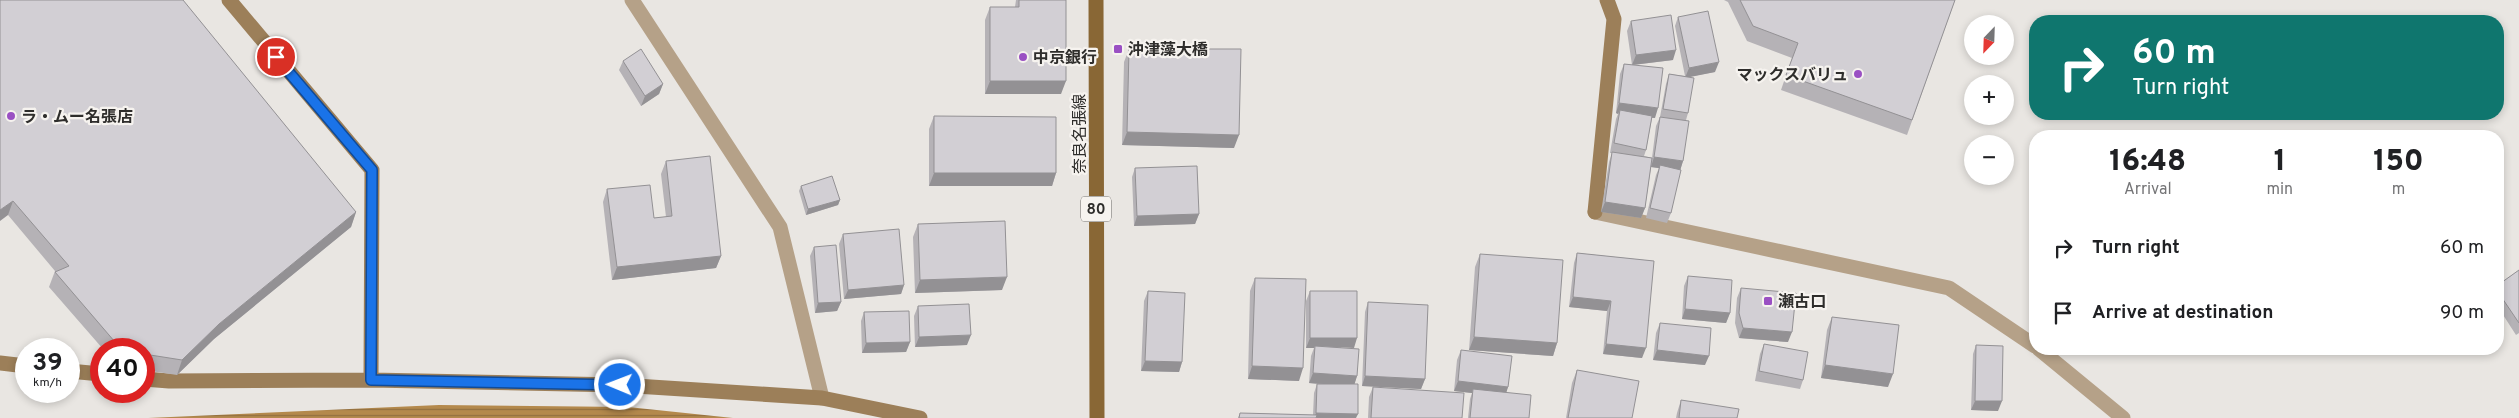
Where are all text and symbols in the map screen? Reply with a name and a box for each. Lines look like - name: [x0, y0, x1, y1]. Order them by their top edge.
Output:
- north arrow: [1964, 15, 2014, 65]
- map controls: [1964, 15, 2014, 185]
- text: 60 m: [2132, 32, 2216, 76]
- icon: right: [2049, 35, 2114, 100]
- pin: [255, 36, 297, 78]
- place label: 沖津藻大橋: [1128, 40, 1208, 61]
- icon: arrive: [262, 43, 290, 71]
- marker: 沖津藻大橋: [1112, 43, 1124, 55]
- place label: 中京銀行: [1033, 49, 1097, 69]
- marker: 中京銀行: [1017, 51, 1029, 63]
- place label: マックスバリュ: [1736, 66, 1848, 86]
- marker: マックスバリュ: [1852, 68, 1864, 80]
- button: +: [1964, 75, 2014, 125]
- text: Turn right: [2132, 75, 2229, 102]
- street label: 奈良名張線: [1071, 94, 1091, 174]
- place label: ラ・ムー名張店: [21, 108, 133, 128]
- marker: ラ・ムー名張店: [5, 110, 17, 122]
- button: −: [1964, 135, 2014, 185]
- text: 16:48: [2109, 144, 2186, 181]
- text: 1: [2274, 144, 2286, 181]
- text: 150: [2373, 144, 2424, 181]
- text: Arrival: [2124, 180, 2172, 200]
- text: min: [2266, 180, 2293, 200]
- text: m: [2392, 180, 2405, 200]
- road number: 80: [1081, 196, 1111, 222]
- icon: right: [2049, 234, 2077, 262]
- text: Turn right: [2092, 236, 2180, 260]
- text: 60 m: [2440, 236, 2484, 260]
- place label: 瀬古口: [1778, 293, 1826, 313]
- marker: 瀬古口: [1762, 295, 1774, 307]
- icon: arrive: [2049, 299, 2077, 327]
- text: Arrive at destination: [2092, 301, 2273, 325]
- text: 90 m: [2440, 301, 2484, 325]
- speed limit sign: 40: [90, 338, 155, 403]
- text: 39: [32, 348, 63, 380]
- position arrow: [593, 358, 645, 410]
- text: km/h: [33, 375, 62, 391]

